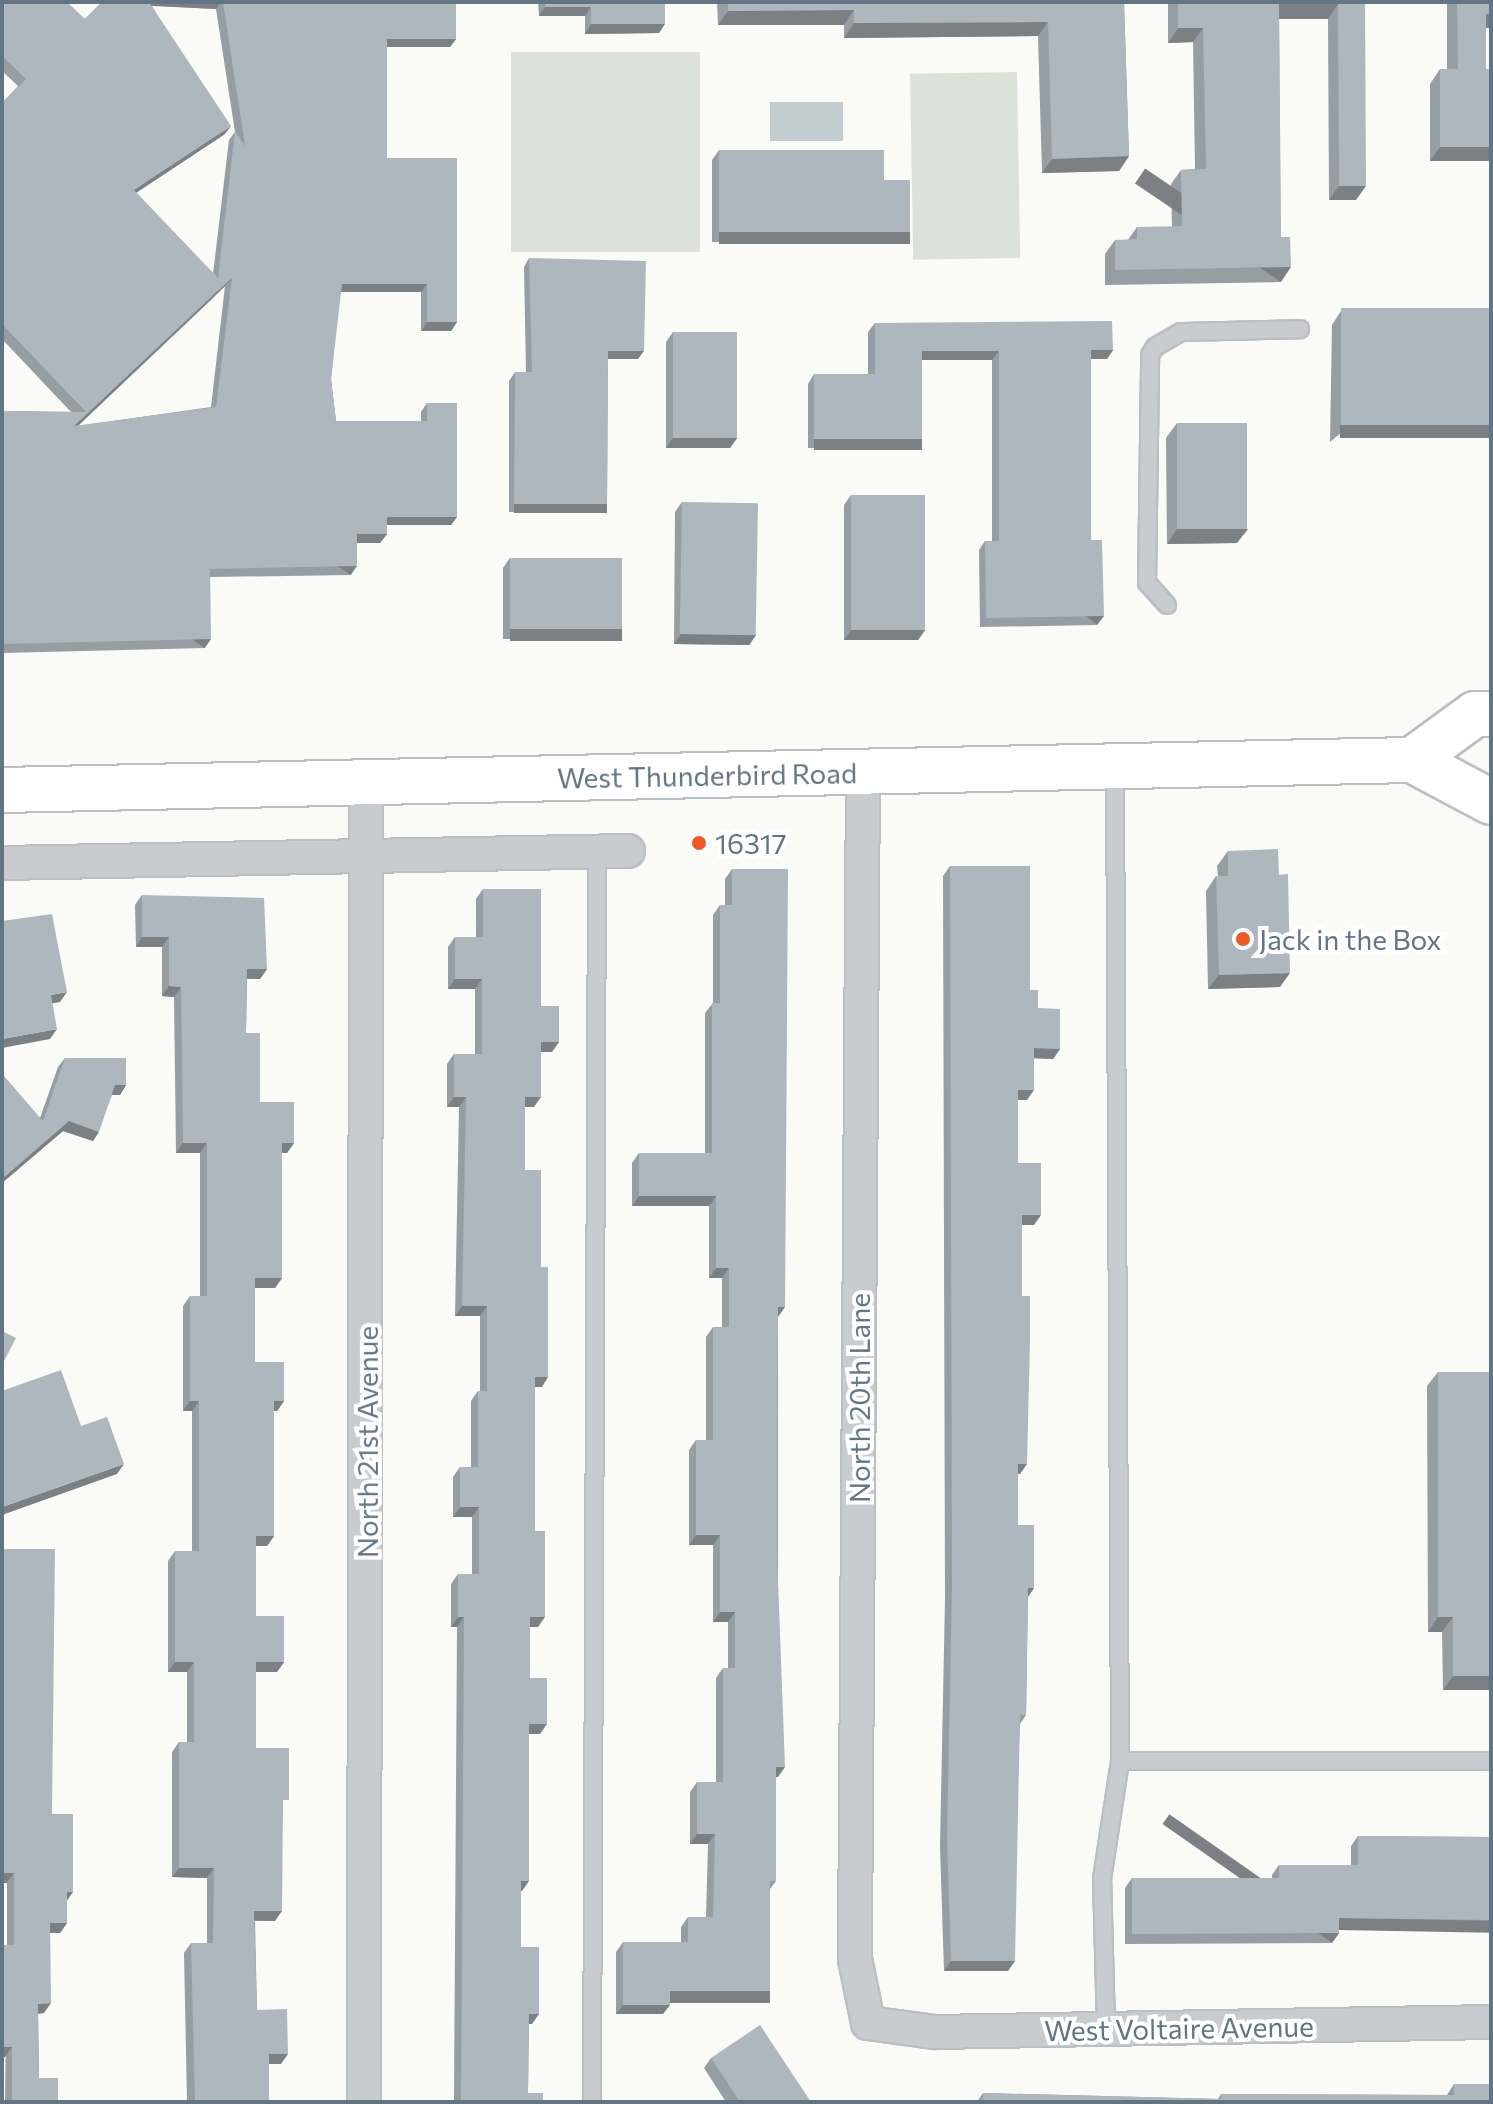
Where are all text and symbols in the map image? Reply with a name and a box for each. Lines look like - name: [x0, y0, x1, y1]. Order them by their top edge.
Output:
- street label: West Thunderbird Road: [557, 756, 857, 794]
- place label: 16317: [715, 826, 787, 860]
- marker: 16317: [690, 834, 708, 852]
- place label: Jack in the Box: [1259, 922, 1441, 956]
- marker: Jack in the Box: [1234, 930, 1252, 948]
- street label: North 20th Lane: [842, 1293, 876, 1503]
- street label: North 21st Avenue: [350, 1326, 384, 1558]
- street label: West Voltaire Avenue: [1044, 2009, 1314, 2047]

